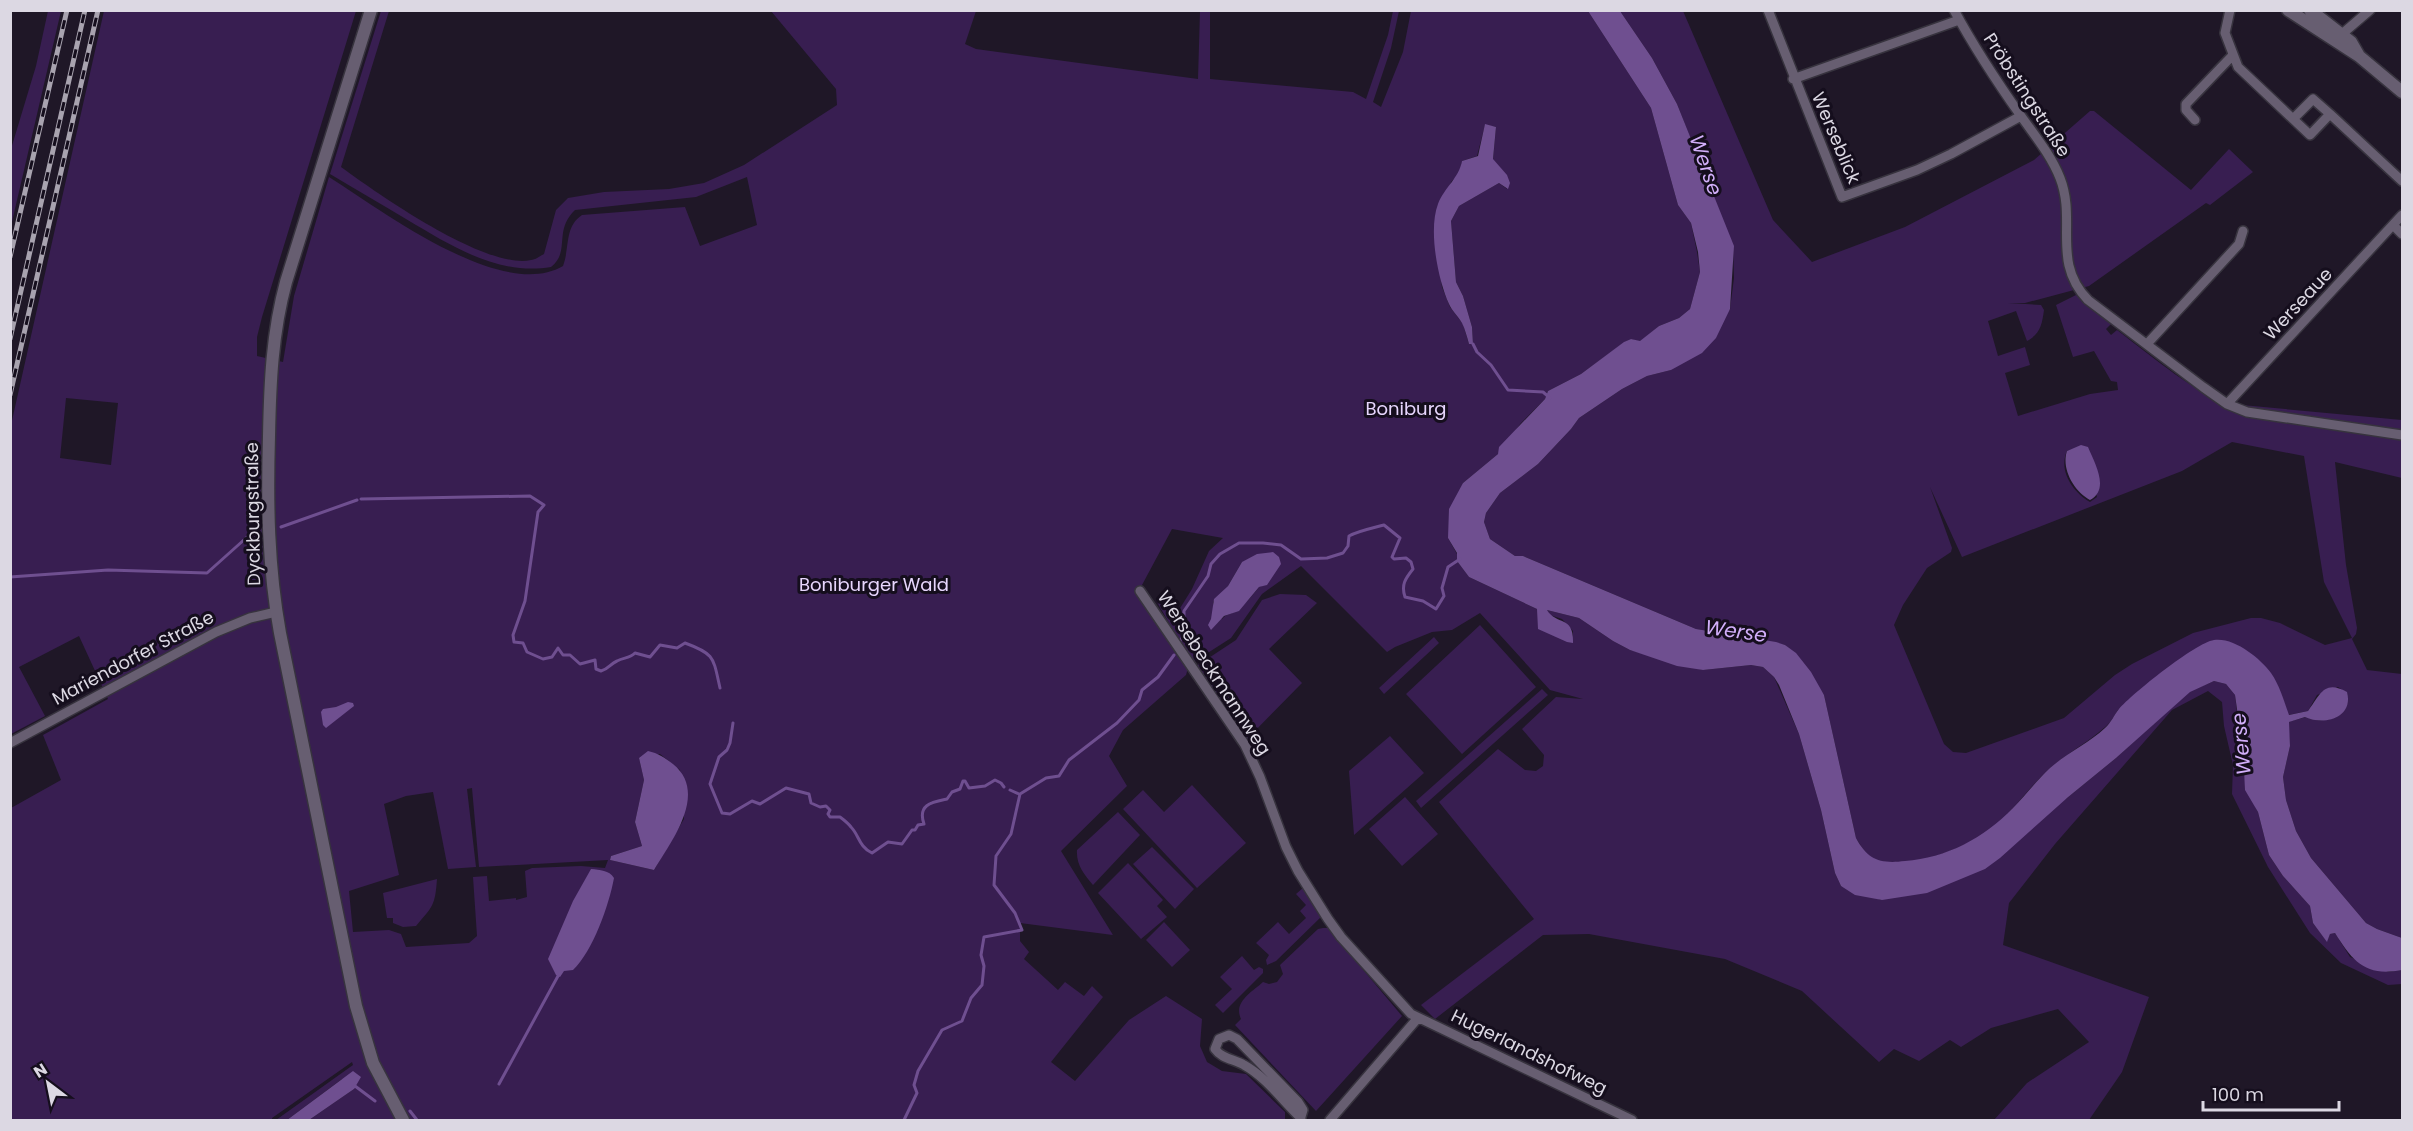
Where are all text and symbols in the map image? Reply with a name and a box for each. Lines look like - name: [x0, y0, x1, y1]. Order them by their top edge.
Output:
- street label: Pröbstingstraße: [1978, 28, 2077, 162]
- street label: Werseblick: [1806, 88, 1867, 188]
- water label: Werse: [1683, 131, 1729, 199]
- street label: Werseaue: [2258, 262, 2338, 345]
- park label: Boniburg: [1365, 396, 1447, 421]
- street label: Dyckburgstraße: [239, 442, 266, 586]
- park label: Boniburger Wald: [799, 572, 949, 597]
- street label: Wersebeckmannweg: [1152, 586, 1277, 760]
- street label: Mariendorfer Straße: [47, 604, 218, 711]
- water label: Werse: [1703, 613, 1769, 649]
- water label: Werse: [2224, 712, 2258, 776]
- street label: Hugerlandshofweg: [1447, 1003, 1611, 1100]
- north arrow: [18, 1053, 78, 1113]
- text: N: [29, 1058, 52, 1084]
- scale bar: [2203, 1074, 2340, 1112]
- text: 100 m: [2212, 1082, 2264, 1107]

